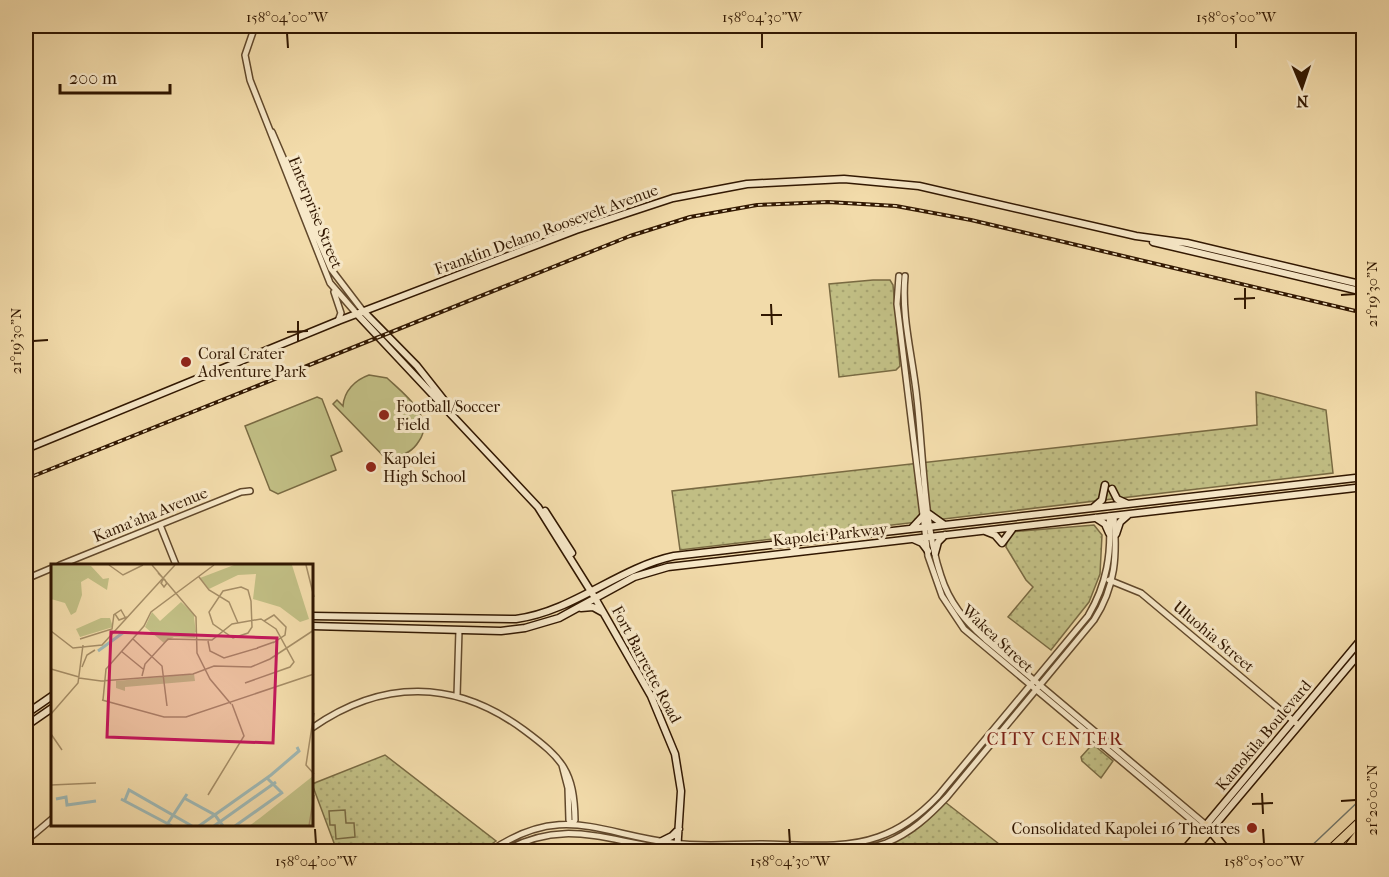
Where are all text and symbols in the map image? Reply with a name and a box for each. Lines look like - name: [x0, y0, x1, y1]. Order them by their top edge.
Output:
- text: 158°04'00"W: [246, 8, 329, 26]
- text: 158°04'30"W: [722, 8, 803, 26]
- text: 158°05'00"W: [1196, 8, 1277, 26]
- scale bar: [60, 57, 170, 95]
- north arrow: [1272, 57, 1332, 117]
- text: 200 m: [69, 68, 117, 89]
- text: N: [1295, 92, 1309, 111]
- street label: Enterprise Street: [284, 153, 347, 271]
- street label: Franklin Delano Roosevelt Avenue: [432, 180, 661, 279]
- text: 21°19'30"N: [1363, 260, 1381, 327]
- text: 21°19'30"N: [7, 307, 25, 374]
- place label: Coral Crater Adventure Park: [197, 344, 307, 381]
- marker: Coral Crater Adventure Park: [179, 355, 193, 369]
- place label: Football/Soccer Field: [396, 397, 500, 434]
- marker: Football/Soccer Field: [377, 408, 391, 422]
- place label: Kapolei High School: [383, 449, 467, 486]
- marker: Kapolei High School: [364, 460, 378, 474]
- street label: Kama'aha Avenue: [90, 483, 210, 546]
- street label: Kapolei Parkway: [772, 519, 889, 550]
- inset map: [51, 564, 314, 826]
- street label: Uluohia Street: [1169, 597, 1258, 676]
- street label: Wakea Street: [957, 600, 1038, 677]
- street label: Fort Barrette Road: [608, 602, 686, 726]
- street label: Kamokila Boulevard: [1212, 676, 1315, 795]
- district label: CITY CENTER: [986, 729, 1124, 750]
- text: 21°20'00"N: [1363, 764, 1381, 836]
- place label: Consolidated Kapolei 16 Theatres: [1012, 819, 1240, 838]
- marker: Consolidated Kapolei 16 Theatres: [1245, 821, 1259, 835]
- text: 158°04'00"W: [275, 852, 358, 870]
- text: 158°04'30"W: [750, 852, 831, 870]
- text: 158°05'00"W: [1224, 852, 1305, 870]

